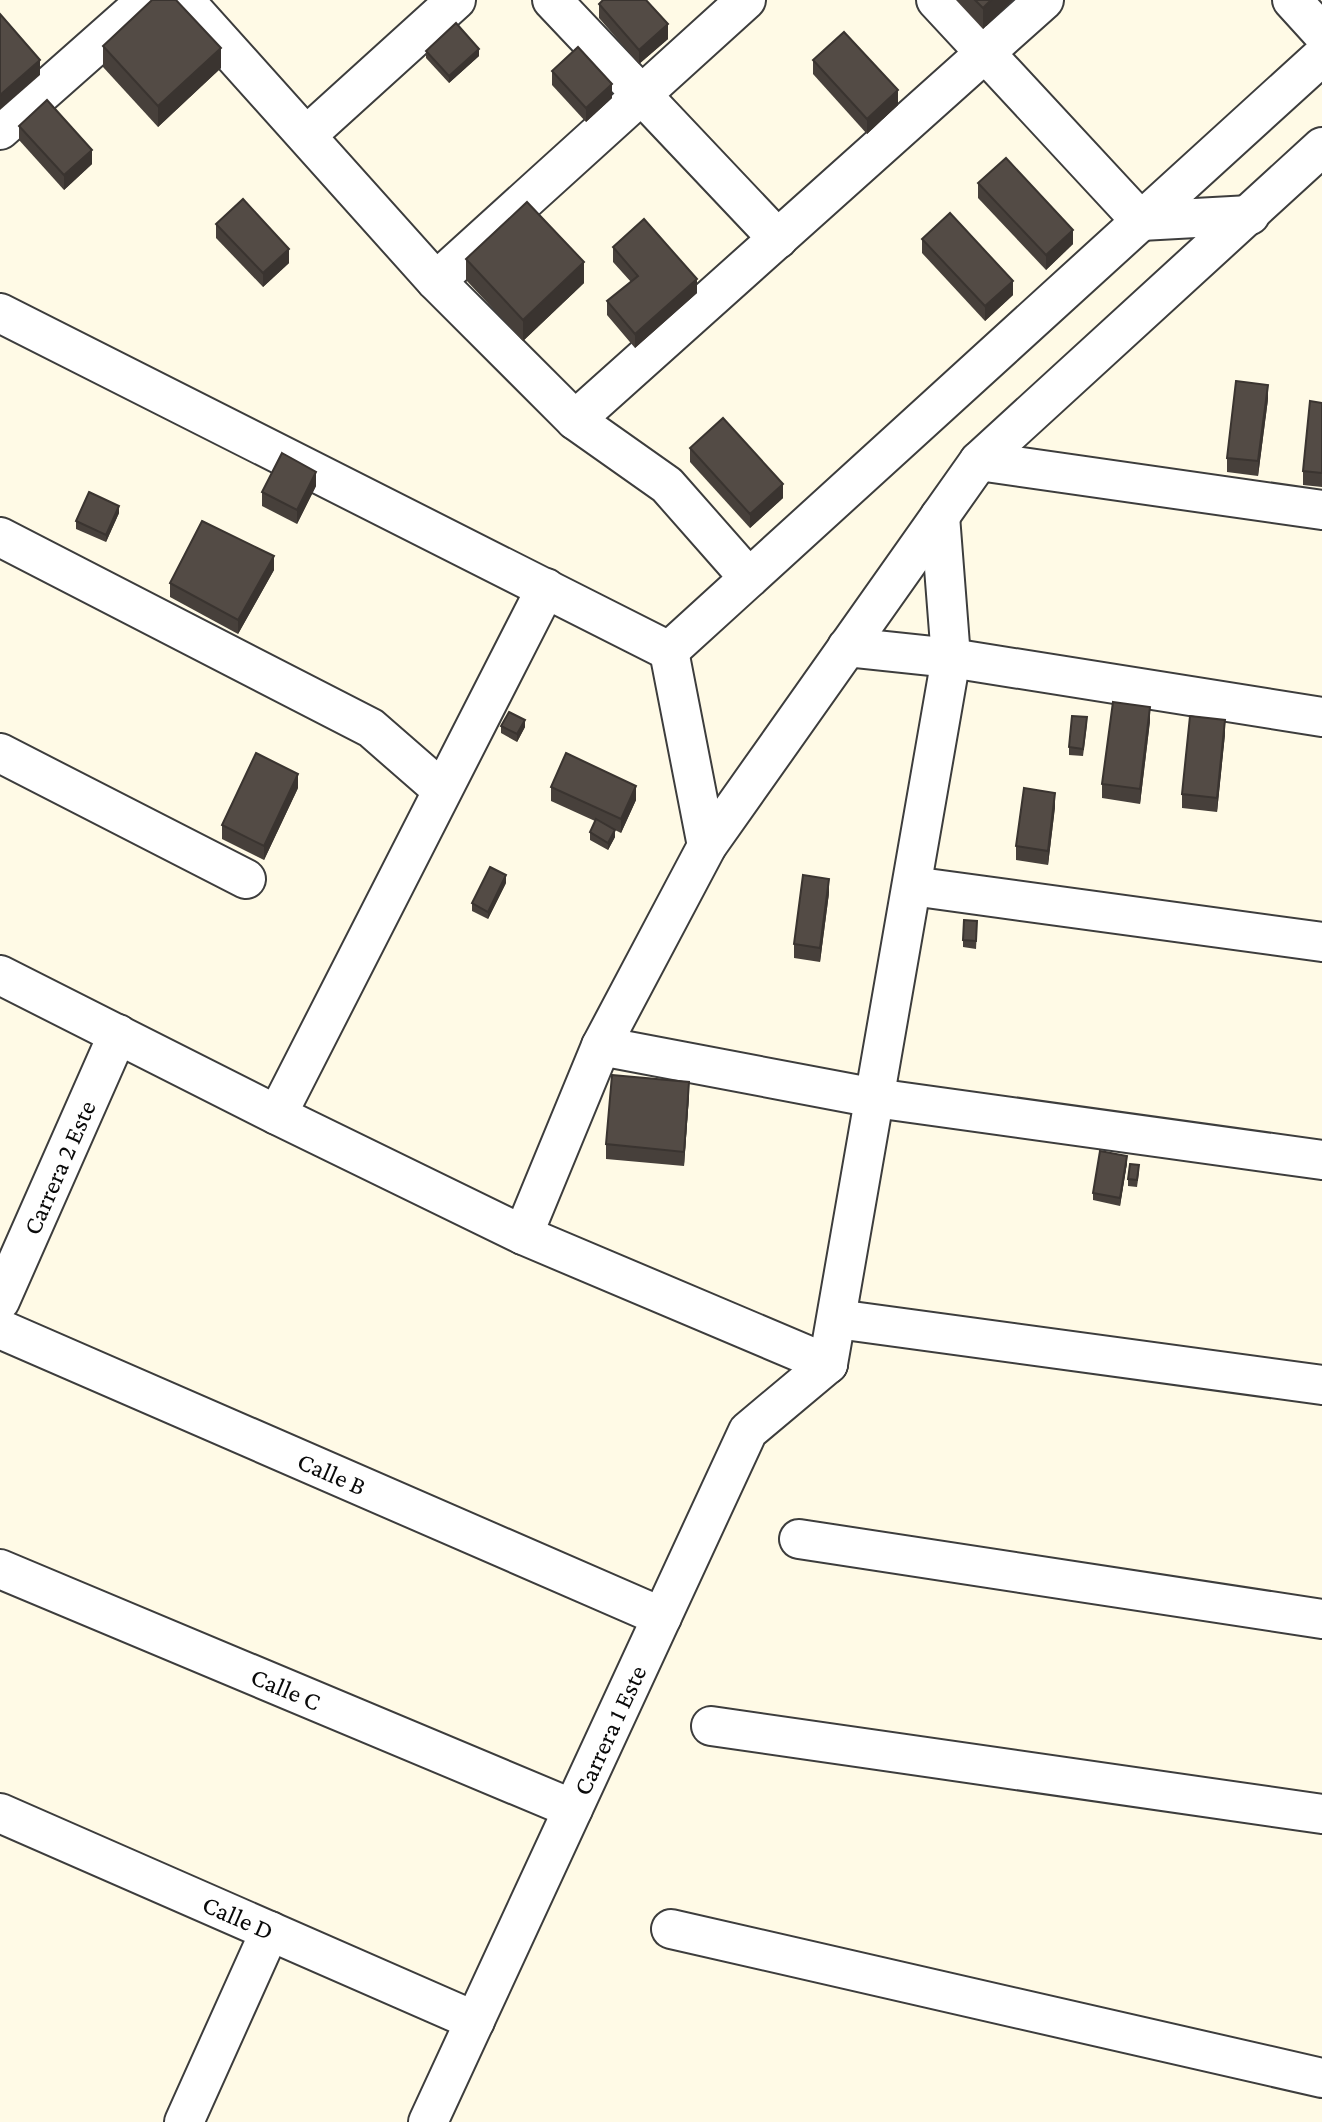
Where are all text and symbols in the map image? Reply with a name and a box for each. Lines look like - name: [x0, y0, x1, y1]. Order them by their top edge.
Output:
- street label: Carrera 2 Este: [17, 1096, 101, 1239]
- street label: Calle B: [293, 1446, 371, 1501]
- street label: Carrera 1 Este: [567, 1660, 652, 1800]
- street label: Calle C: [247, 1661, 325, 1716]
- street label: Calle D: [198, 1889, 278, 1946]

